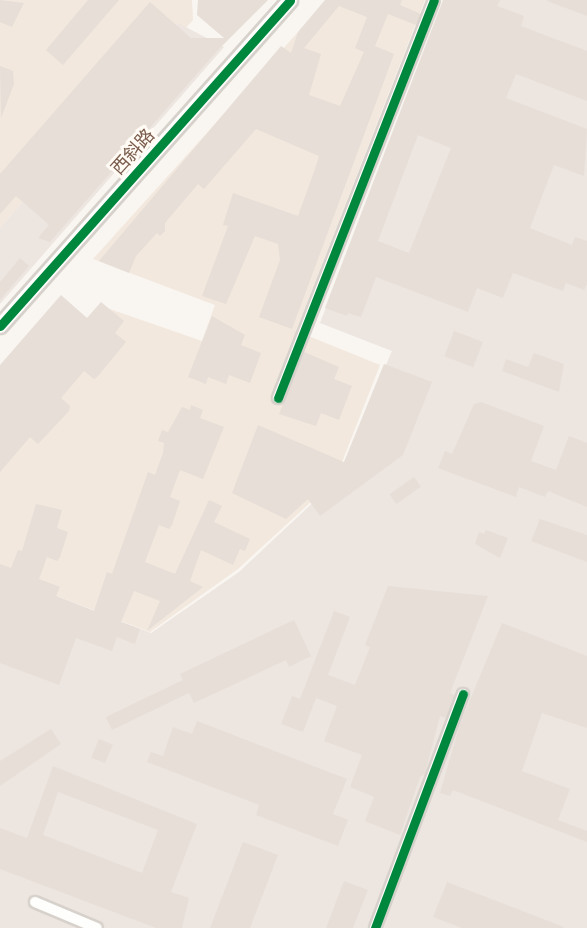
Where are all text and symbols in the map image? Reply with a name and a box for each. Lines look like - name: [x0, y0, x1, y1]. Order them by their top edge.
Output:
- street label: 西斜路: [107, 125, 159, 179]

